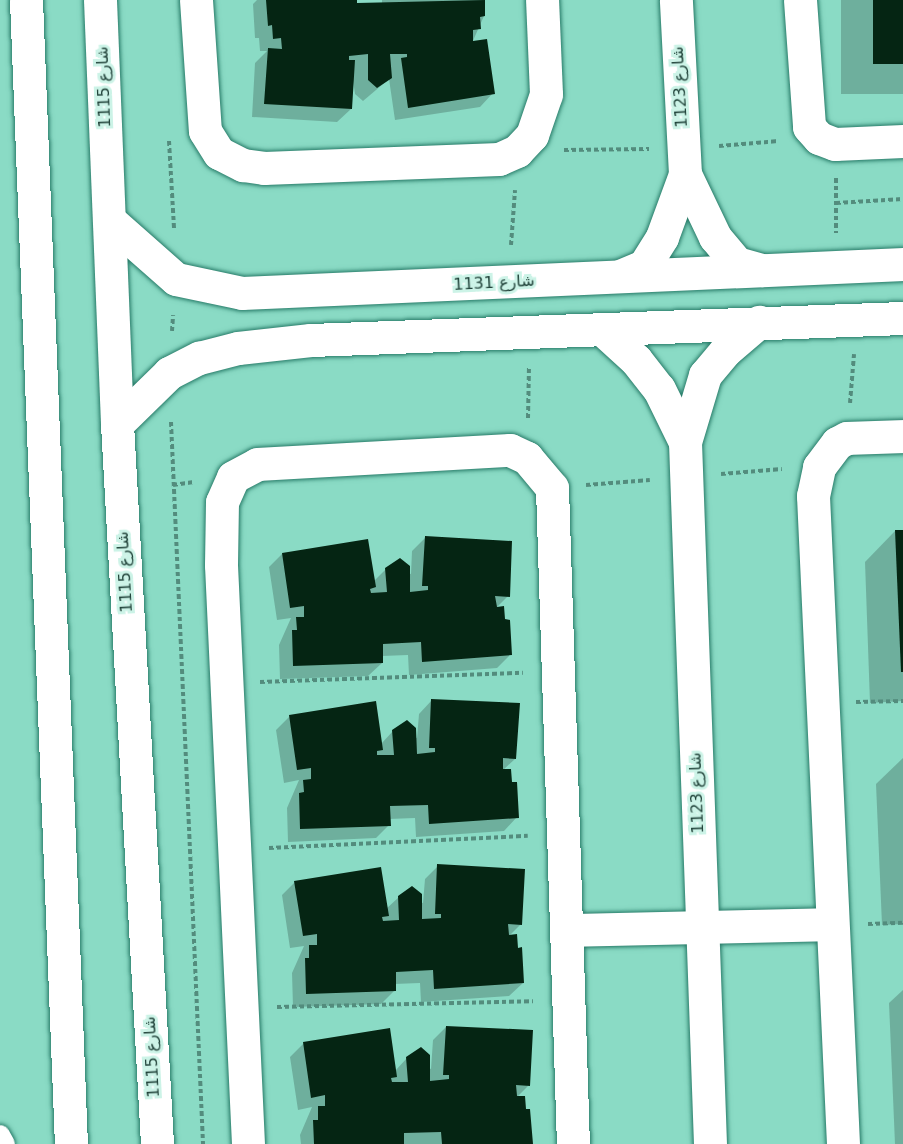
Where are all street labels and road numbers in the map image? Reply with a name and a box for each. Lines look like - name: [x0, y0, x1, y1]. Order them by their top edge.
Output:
- street label: شارع 1115: [93, 46, 115, 128]
- street label: شارع 1123: [668, 46, 692, 128]
- street label: شارع 1131: [453, 271, 535, 295]
- street label: شارع 1115: [113, 531, 137, 613]
- street label: شارع 1123: [686, 752, 708, 834]
- street label: شارع 1115: [140, 1016, 164, 1098]

